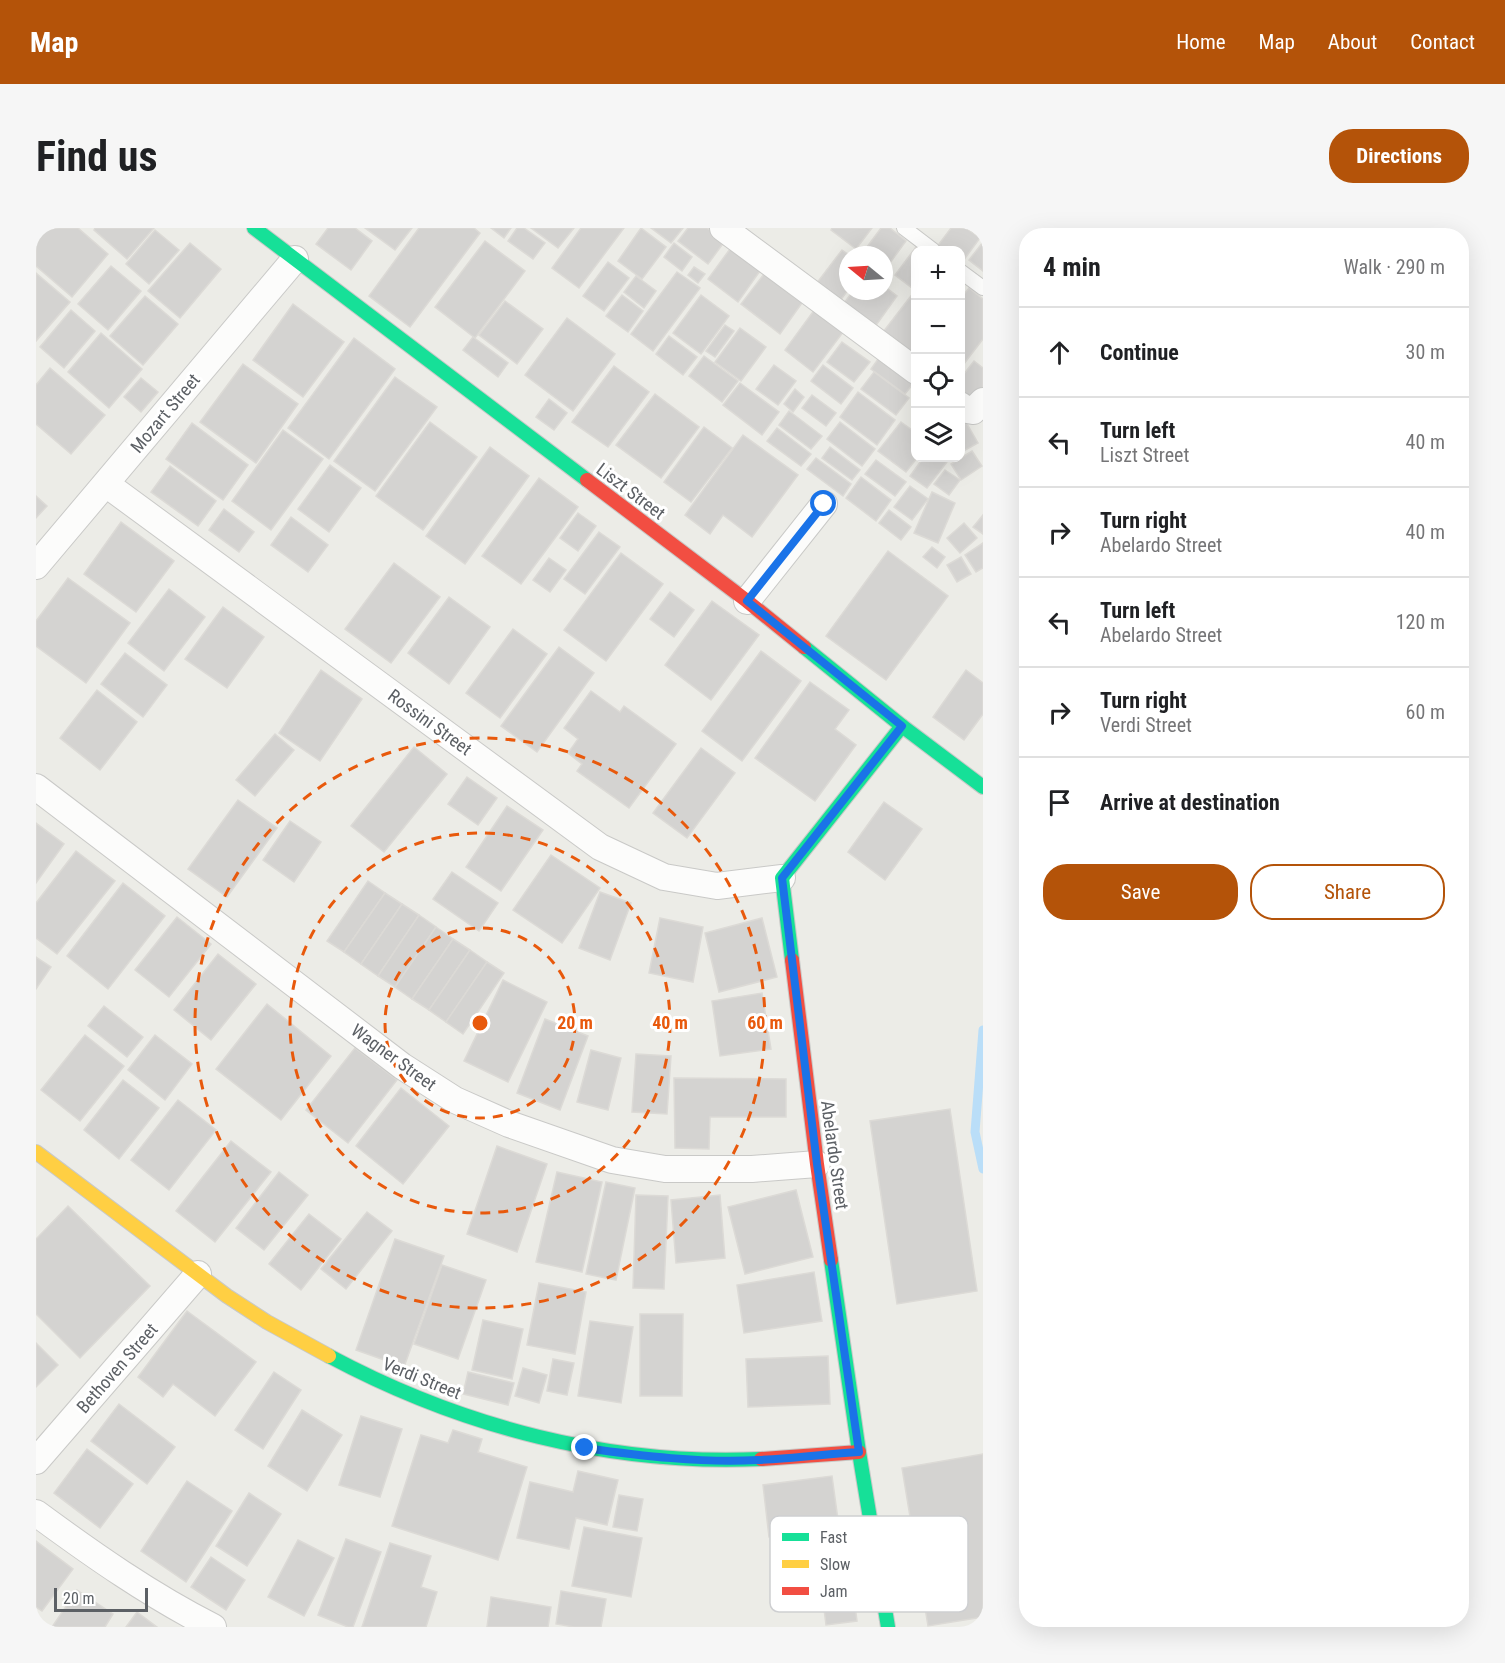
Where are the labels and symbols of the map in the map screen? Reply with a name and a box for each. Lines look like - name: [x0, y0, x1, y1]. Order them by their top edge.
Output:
- north arrow: [839, 246, 893, 300]
- street label: Mozart Street: [126, 369, 204, 457]
- street label: Liszt Street: [593, 458, 669, 524]
- route start: [810, 490, 836, 516]
- street label: Rossini Street: [384, 685, 476, 759]
- text: 20 m: [557, 1012, 593, 1033]
- text: 40 m: [652, 1012, 688, 1033]
- text: 60 m: [747, 1012, 783, 1033]
- centre of rings: [470, 1013, 490, 1033]
- street label: Wagner Street: [347, 1019, 441, 1095]
- street label: Abelardo Street: [817, 1099, 853, 1211]
- street label: Bethoven Street: [72, 1319, 162, 1417]
- street label: Verdi Street: [380, 1353, 464, 1403]
- route end: [571, 1434, 597, 1460]
- legend: [770, 1516, 968, 1612]
- text: Fast: [820, 1528, 847, 1547]
- text: Slow: [820, 1555, 850, 1574]
- text: Jam: [820, 1582, 847, 1601]
- scale bar: [54, 1585, 148, 1612]

